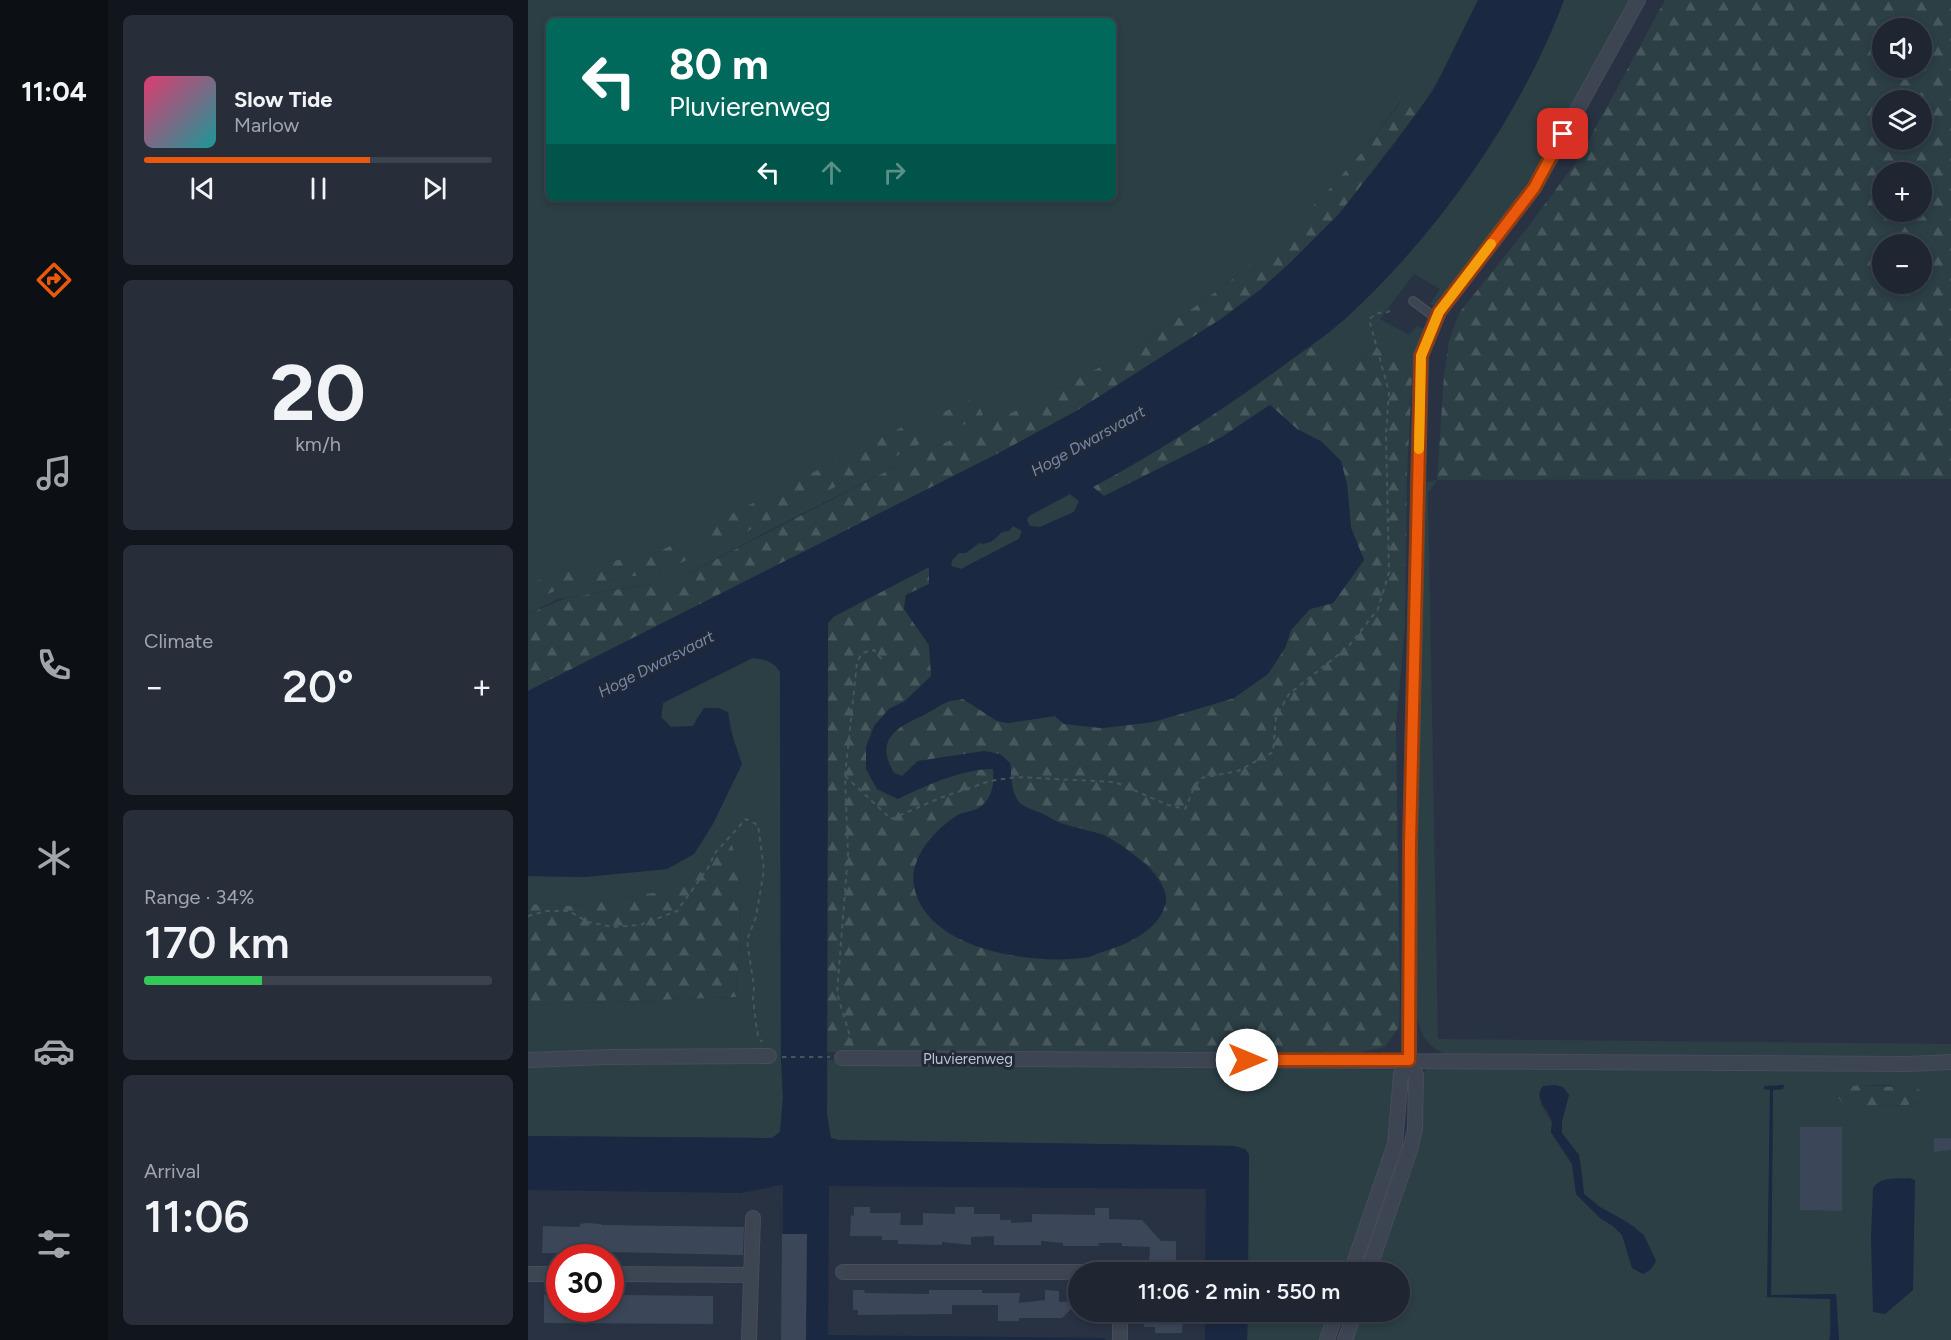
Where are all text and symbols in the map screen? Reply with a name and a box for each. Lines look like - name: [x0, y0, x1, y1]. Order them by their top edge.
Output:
- map controls: [1872, 18, 1932, 294]
- button: sound: [1872, 18, 1932, 78]
- text: 80 m: [669, 39, 769, 90]
- icon: left: [570, 42, 648, 120]
- text: 11:04: [21, 75, 87, 108]
- text: Slow Tide: [234, 86, 333, 113]
- text: Pluvierenweg: [669, 90, 831, 123]
- button: layers: [1872, 90, 1932, 150]
- pin: [1537, 108, 1588, 159]
- text: Marlow: [234, 113, 299, 137]
- icon: arrive: [1546, 117, 1579, 150]
- icon: left: [752, 156, 785, 189]
- icon: ahead: [815, 156, 848, 189]
- icon: right: [878, 156, 911, 189]
- button: +: [1872, 162, 1932, 222]
- icon: previous: [186, 172, 219, 205]
- icon: pause: [302, 172, 335, 205]
- icon: next: [418, 172, 451, 205]
- button: −: [1872, 234, 1932, 294]
- icon: directions: [33, 259, 75, 301]
- text: 20: [270, 346, 366, 440]
- water label: Hoge Dwarsvaart: [1028, 401, 1149, 480]
- text: km/h: [295, 432, 341, 456]
- icon: music: [33, 452, 75, 494]
- water label: Hoge Dwarsvaart: [595, 626, 718, 701]
- text: Climate: [144, 629, 213, 653]
- icon: phone: [33, 644, 75, 686]
- text: 20°: [282, 659, 354, 713]
- text: −: [144, 667, 165, 706]
- text: +: [471, 667, 492, 706]
- icon: climate: [33, 837, 75, 879]
- text: Range · 34%: [144, 885, 255, 909]
- text: 170 km: [144, 915, 290, 969]
- position arrow: [1215, 1028, 1279, 1092]
- icon: car: [33, 1030, 75, 1072]
- street label: Pluvierenweg: [923, 1050, 1013, 1068]
- text: Arrival: [144, 1159, 200, 1183]
- text: 11:06: [144, 1189, 249, 1243]
- icon: filters: [33, 1223, 75, 1265]
- speed limit sign: 30: [546, 1244, 624, 1322]
- text: 11:06 · 2 min · 550 m: [1138, 1278, 1340, 1305]

